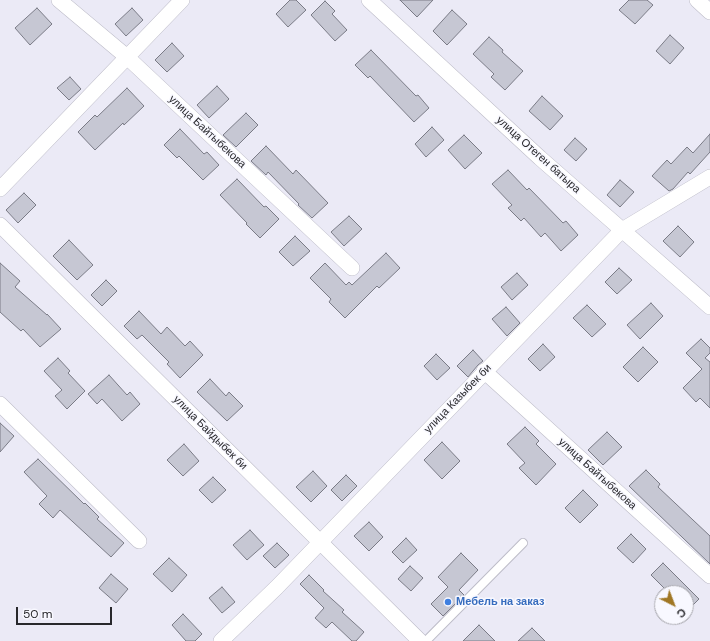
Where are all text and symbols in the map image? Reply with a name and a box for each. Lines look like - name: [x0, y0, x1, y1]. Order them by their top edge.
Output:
- street label: улица Байтыбекова: [166, 93, 248, 171]
- street label: улица Отеген батыра: [493, 114, 583, 196]
- street label: улица Казыбек би: [422, 362, 494, 436]
- street label: улица Байдыбек би: [170, 393, 250, 473]
- street label: улица Байтыбекова: [555, 435, 639, 513]
- north arrow: [654, 585, 694, 625]
- place label: Мебель на заказ: [456, 595, 544, 609]
- marker: Мебель на заказ: [443, 597, 453, 607]
- scale bar: [18, 599, 114, 625]
- text: С: [674, 605, 689, 621]
- text: 50 m: [23, 606, 52, 622]

